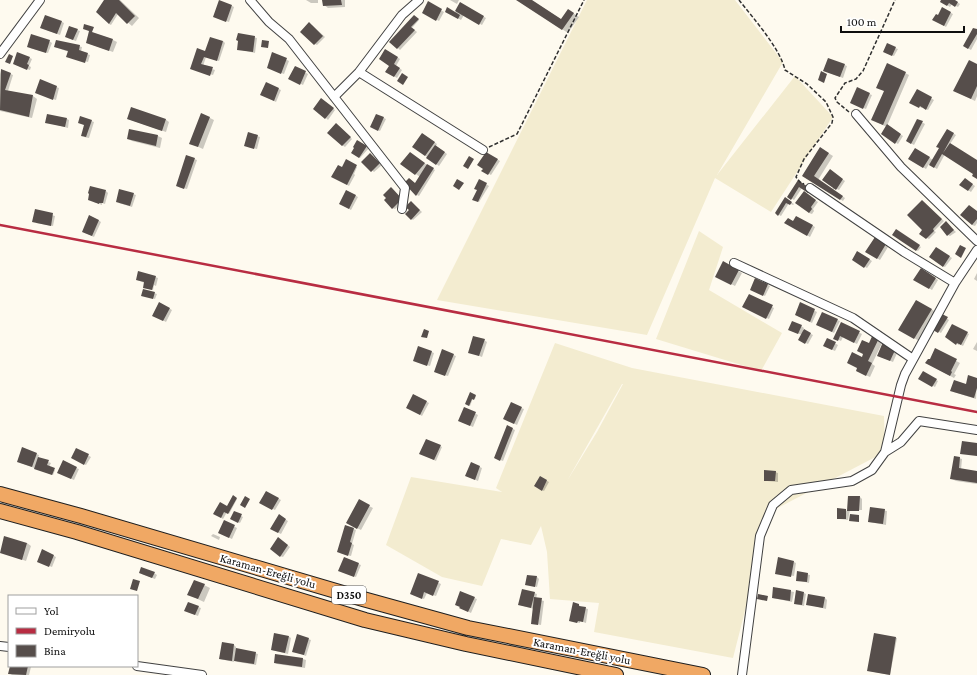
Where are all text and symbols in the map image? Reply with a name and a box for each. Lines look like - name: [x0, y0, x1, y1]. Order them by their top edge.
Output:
- scale bar: [841, 8, 964, 34]
- text: 100 m: [847, 15, 877, 29]
- street label: Karaman-Ereğli yolu: [219, 551, 318, 592]
- road number: D350: [332, 586, 366, 604]
- legend: [8, 595, 138, 667]
- text: Yol: [44, 604, 59, 618]
- text: Demiryolu: [44, 624, 96, 638]
- street label: Karaman-Ereğli yolu: [532, 635, 633, 667]
- text: Bina: [44, 644, 66, 658]

